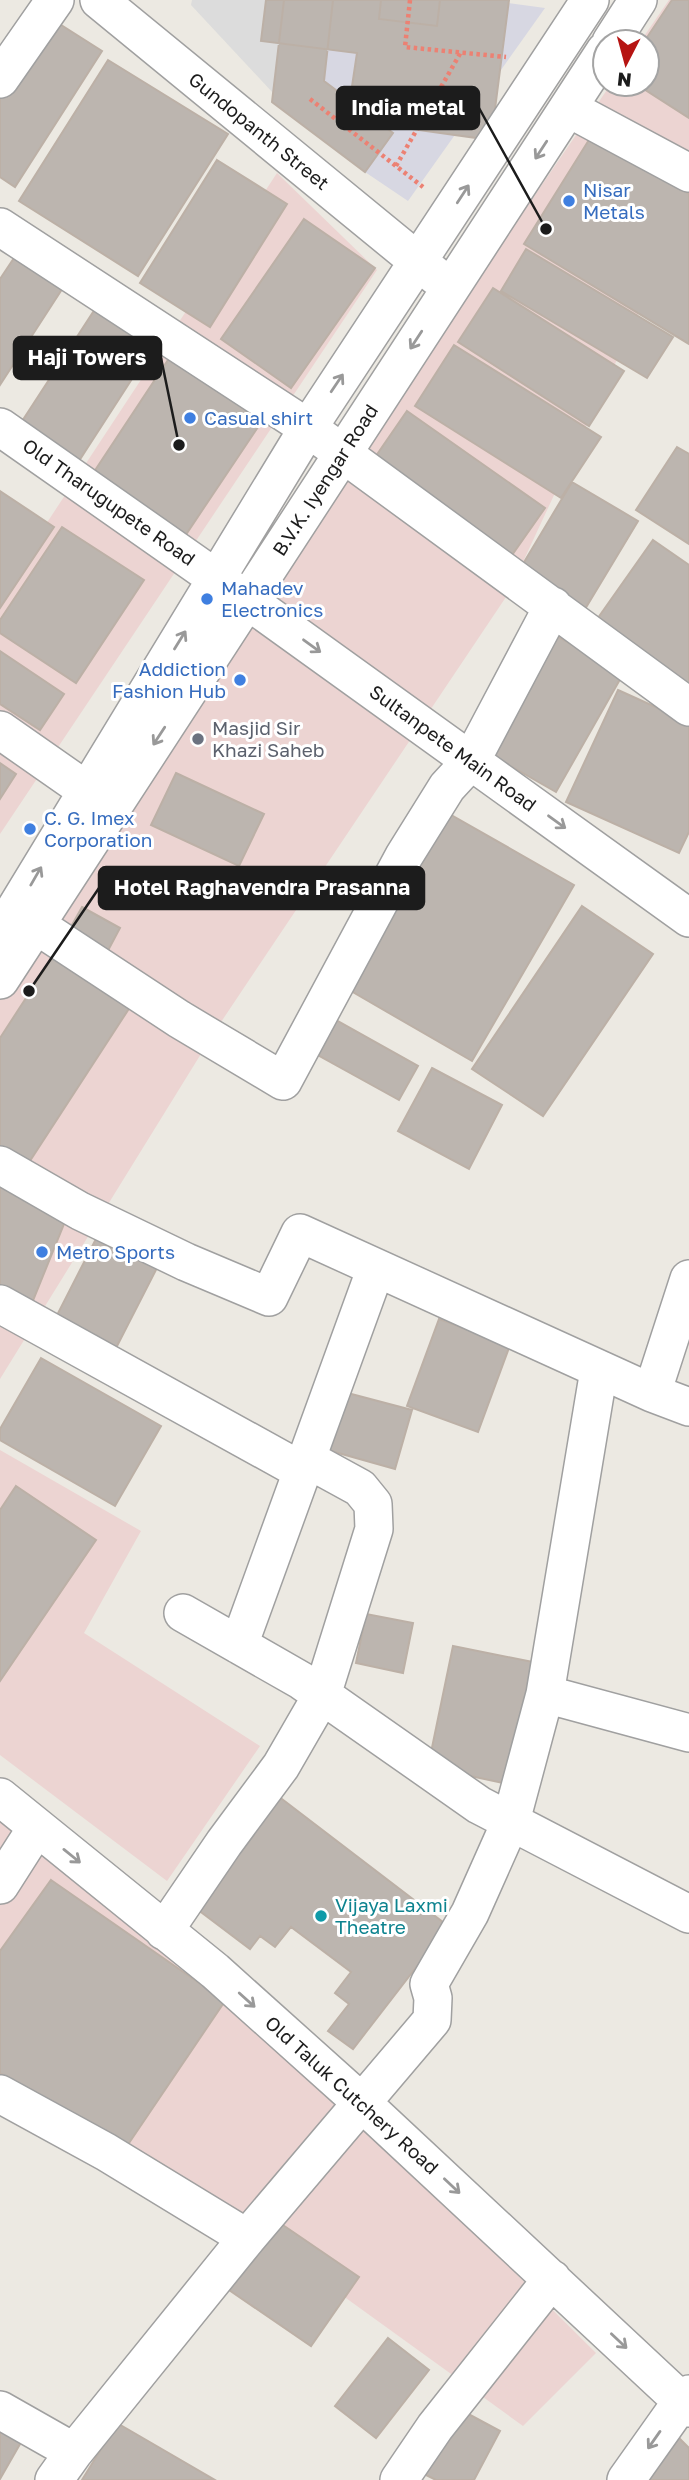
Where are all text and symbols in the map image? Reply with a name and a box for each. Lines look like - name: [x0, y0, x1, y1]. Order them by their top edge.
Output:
- north arrow: [591, 28, 661, 98]
- street label: Gundopanth Street: [185, 67, 334, 194]
- text: N: [616, 68, 633, 93]
- callout: India metal: [337, 87, 479, 129]
- text: India metal: [351, 94, 465, 120]
- one-way arrow: [534, 139, 548, 159]
- place label: Nisar Metals: [583, 178, 645, 223]
- one-way arrow: [456, 185, 471, 204]
- marker: Nisar Metals: [561, 193, 577, 209]
- one-way arrow: [409, 330, 423, 349]
- callout: Haji Towers: [14, 337, 161, 379]
- text: Haji Towers: [27, 344, 147, 370]
- one-way arrow: [331, 374, 345, 394]
- street label: B.V.K. Iyengar Road: [267, 400, 382, 560]
- place label: Casual shirt: [204, 406, 313, 429]
- marker: Casual shirt: [182, 410, 198, 426]
- street label: Old Tharugupete Road: [19, 433, 200, 570]
- place label: Mahadev Electronics: [221, 576, 323, 621]
- marker: Mahadev Electronics: [199, 591, 215, 607]
- one-way arrow: [173, 630, 187, 650]
- one-way arrow: [303, 639, 321, 654]
- place label: Addiction Fashion Hub: [112, 657, 226, 702]
- marker: Addiction Fashion Hub: [232, 672, 248, 688]
- street label: Sultanpete Main Road: [365, 679, 541, 816]
- place label: Masjid Sir Khazi Saheb: [212, 716, 324, 761]
- one-way arrow: [152, 726, 166, 746]
- marker: Masjid Sir Khazi Saheb: [190, 731, 206, 747]
- place label: C. G. Imex Corporation: [44, 806, 152, 851]
- one-way arrow: [547, 815, 566, 829]
- marker: C. G. Imex Corporation: [22, 821, 38, 837]
- one-way arrow: [30, 866, 43, 887]
- callout: Hotel Raghavendra Prasanna: [99, 867, 424, 909]
- text: Hotel Raghavendra Prasanna: [114, 874, 410, 900]
- place label: Metro Sports: [56, 1240, 175, 1263]
- marker: Metro Sports: [34, 1244, 50, 1260]
- one-way arrow: [63, 1848, 81, 1863]
- place label: Vijaya Laxmi Theatre: [335, 1893, 448, 1938]
- marker: Vijaya Laxmi Theatre: [313, 1908, 329, 1924]
- one-way arrow: [238, 1992, 256, 2008]
- street label: Old Taluk Cutchery Road: [261, 2011, 444, 2179]
- one-way arrow: [443, 2178, 460, 2195]
- one-way arrow: [610, 2333, 627, 2350]
- one-way arrow: [647, 2430, 661, 2449]

